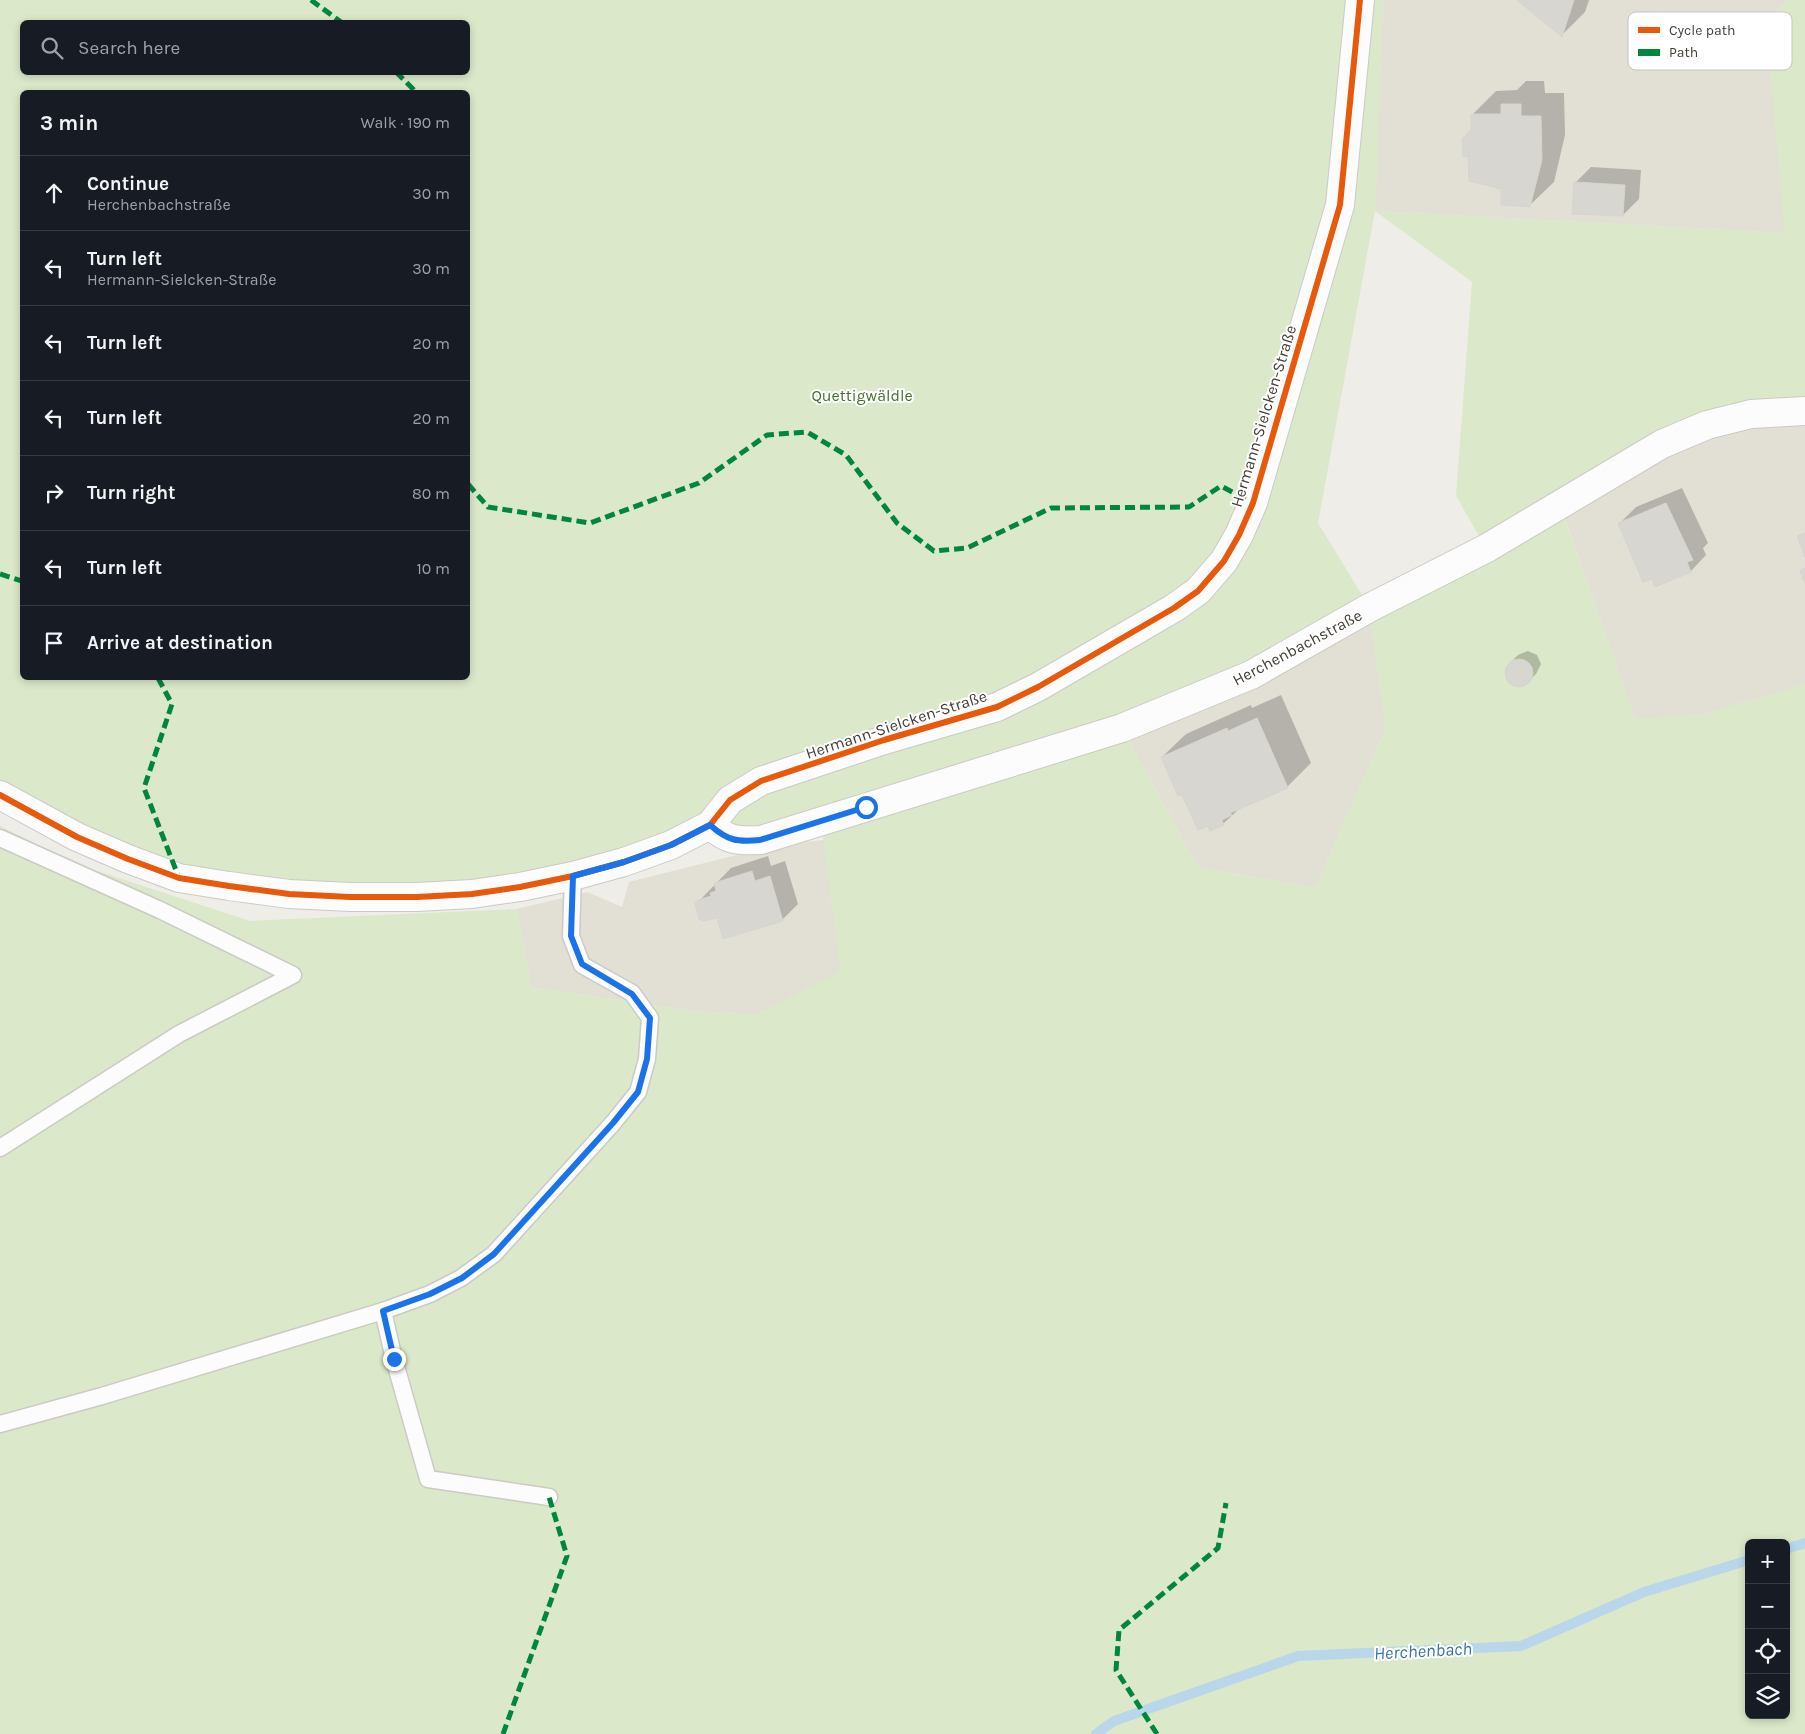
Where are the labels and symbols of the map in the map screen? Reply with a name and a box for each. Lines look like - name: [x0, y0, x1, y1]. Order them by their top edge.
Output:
- legend: [1628, 12, 1792, 70]
- text: Cycle path: [1669, 22, 1735, 39]
- text: Path: [1669, 44, 1698, 61]
- street label: Hermann-Sielcken-Straße: [1227, 323, 1300, 510]
- park label: Quettigwäldle: [811, 386, 913, 405]
- street label: Herchenbachstraße: [1229, 605, 1365, 690]
- street label: Hermann-Sielcken-Straße: [803, 686, 989, 763]
- route start: [855, 796, 878, 819]
- route end: [383, 1348, 406, 1371]
- water label: Herchenbach: [1373, 1637, 1473, 1665]

